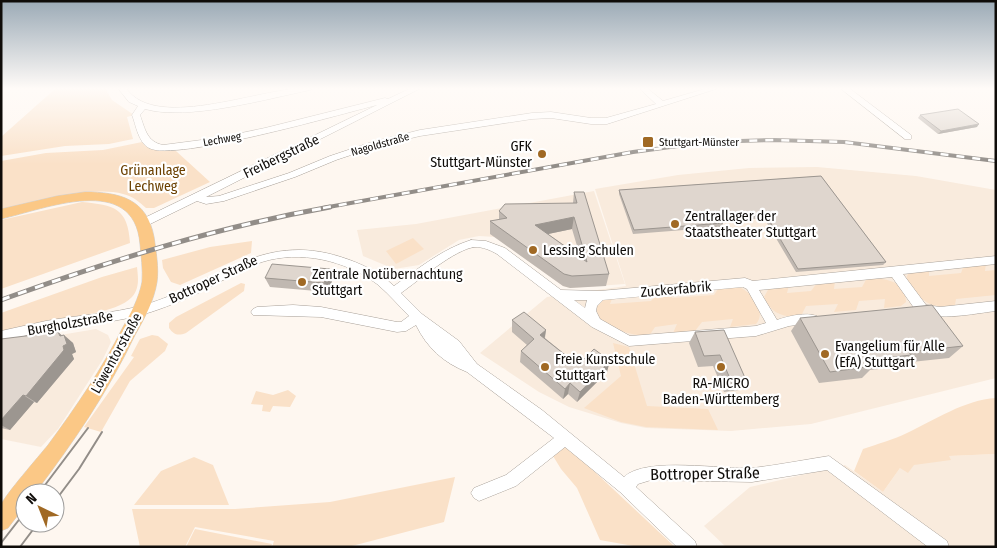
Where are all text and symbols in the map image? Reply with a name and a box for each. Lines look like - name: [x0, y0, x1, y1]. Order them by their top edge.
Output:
- street label: Lechweg: [202, 130, 243, 149]
- street label: Nagoldstraße: [350, 130, 411, 159]
- street label: Freibergstraße: [240, 131, 322, 182]
- marker: Stuttgart-Münster: [641, 135, 655, 149]
- place label: Stuttgart-Münster: [659, 136, 739, 149]
- place label: GFK Stuttgart-Münster: [430, 138, 533, 171]
- marker: GFK Stuttgart-Münster: [536, 148, 548, 160]
- park label: Grünanlage Lechweg: [120, 162, 186, 195]
- place label: Zentrallager der Staatstheater Stuttgart: [685, 208, 817, 241]
- marker: Zentrallager der Staatstheater Stuttgart: [669, 218, 681, 230]
- place label: Lessing Schulen: [543, 242, 634, 259]
- marker: Lessing Schulen: [527, 244, 539, 256]
- street label: Bottroper Straße: [166, 251, 260, 307]
- place label: Zentrale Notübernachtung Stuttgart: [312, 266, 463, 299]
- marker: Zentrale Notübernachtung Stuttgart: [296, 276, 308, 288]
- street label: Zuckerfabrik: [640, 278, 713, 301]
- street label: Burgholzstraße: [26, 308, 114, 339]
- street label: Löwentorstraße: [87, 310, 146, 396]
- place label: Evangelium für Alle (EfA) Stuttgart: [835, 338, 945, 371]
- marker: Evangelium für Alle (EfA) Stuttgart: [819, 348, 831, 360]
- place label: Freie Kunstschule Stuttgart: [555, 351, 656, 384]
- marker: Freie Kunstschule Stuttgart: [539, 361, 551, 373]
- marker: RA-MICRO Baden-Württemberg: [715, 361, 727, 373]
- place label: RA-MICRO Baden-Württemberg: [663, 375, 780, 408]
- street label: Bottroper Straße: [650, 463, 760, 484]
- north arrow: [15, 483, 65, 533]
- text: N: [23, 490, 40, 508]

